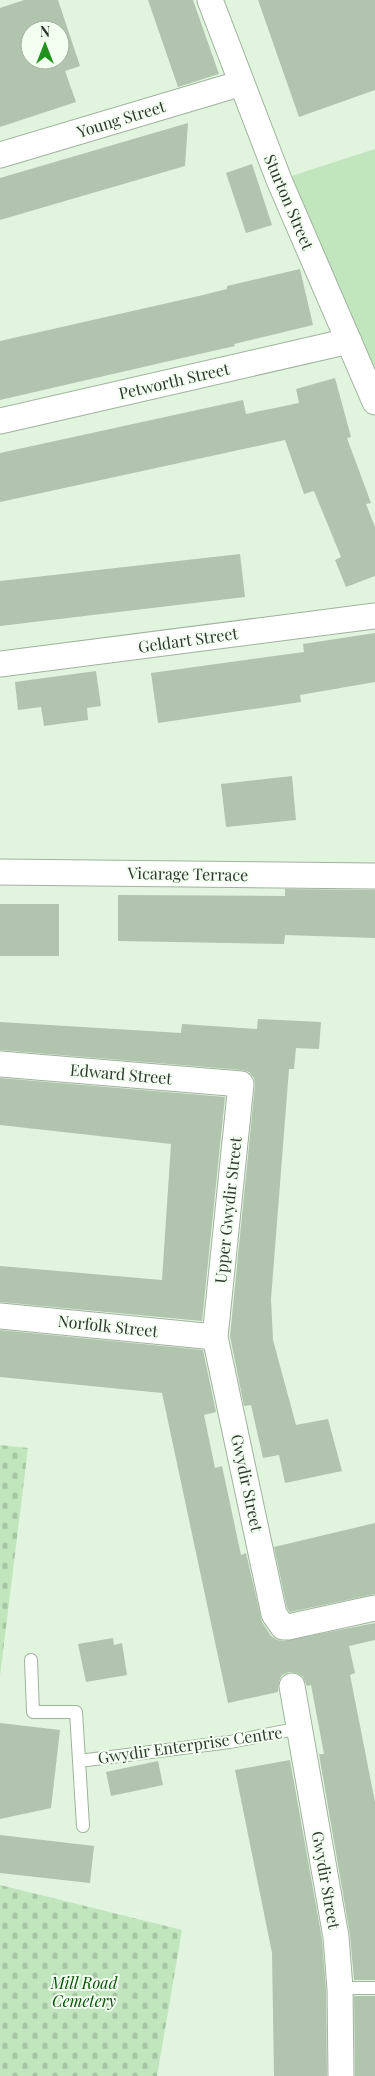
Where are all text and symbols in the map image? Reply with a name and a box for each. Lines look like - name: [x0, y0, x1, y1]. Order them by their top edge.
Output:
- north arrow: [20, 20, 70, 70]
- text: N: [40, 22, 50, 41]
- street label: Young Street: [73, 95, 168, 142]
- street label: Sturton Street: [260, 151, 319, 253]
- street label: Petworth Street: [116, 357, 232, 403]
- street label: Geldart Street: [137, 622, 239, 657]
- street label: Vicarage Terrace: [127, 862, 248, 885]
- street label: Edward Street: [69, 1059, 173, 1088]
- street label: Upper Gwydir Street: [209, 1135, 246, 1284]
- street label: Norfolk Street: [57, 1310, 160, 1341]
- street label: Gwydir Street: [227, 1432, 268, 1534]
- street label: Gwydir Enterprise Centre: [96, 1721, 283, 1768]
- street label: Gwydir Street: [308, 1829, 346, 1931]
- park label: Mill Road Cemetery: [50, 1972, 119, 2011]

